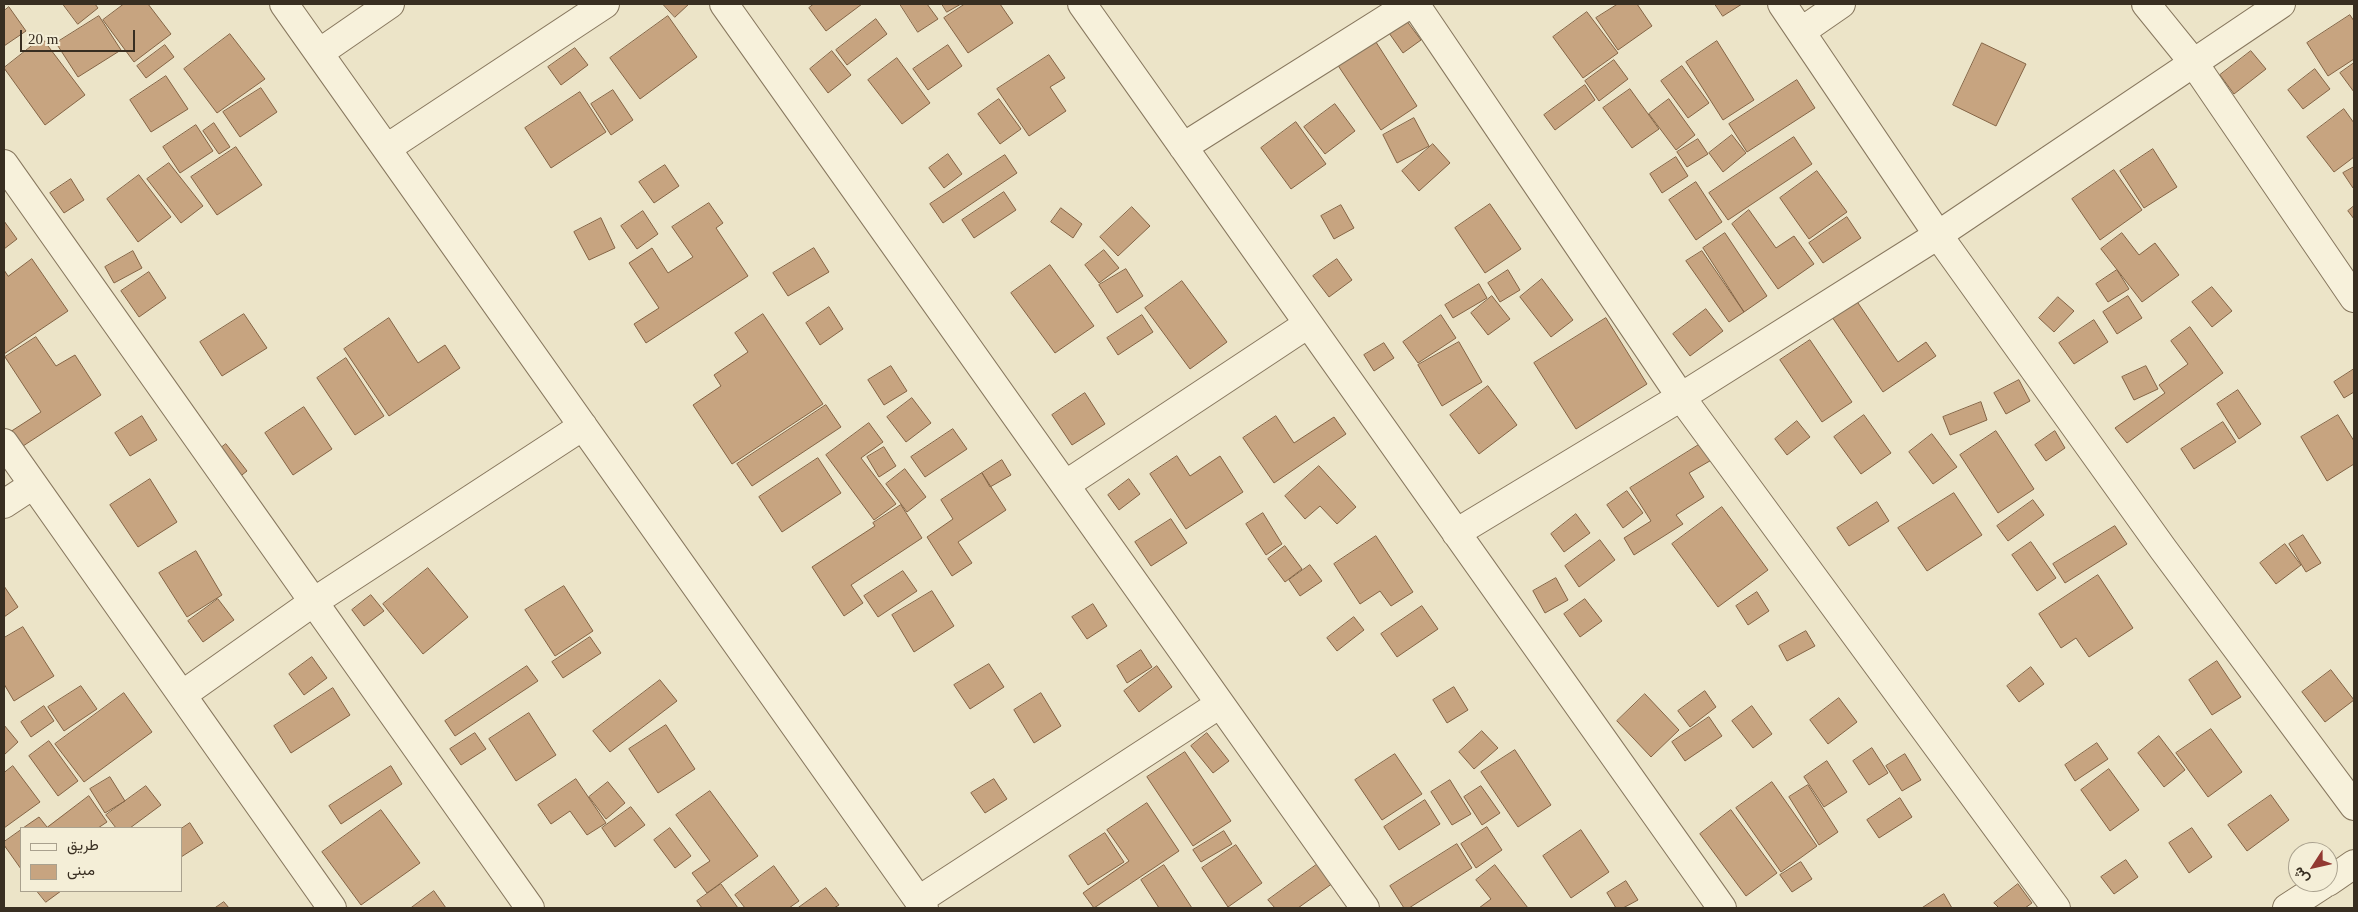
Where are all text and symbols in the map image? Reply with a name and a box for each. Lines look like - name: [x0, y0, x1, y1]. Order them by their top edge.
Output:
- scale bar: [22, 20, 138, 52]
- text: 20 m: [28, 31, 58, 47]
- legend: [20, 827, 182, 892]
- text: طريق: [67, 837, 99, 853]
- north arrow: [2288, 842, 2338, 892]
- text: مبنى: [67, 862, 95, 878]
- text: ش: [2290, 864, 2312, 887]

